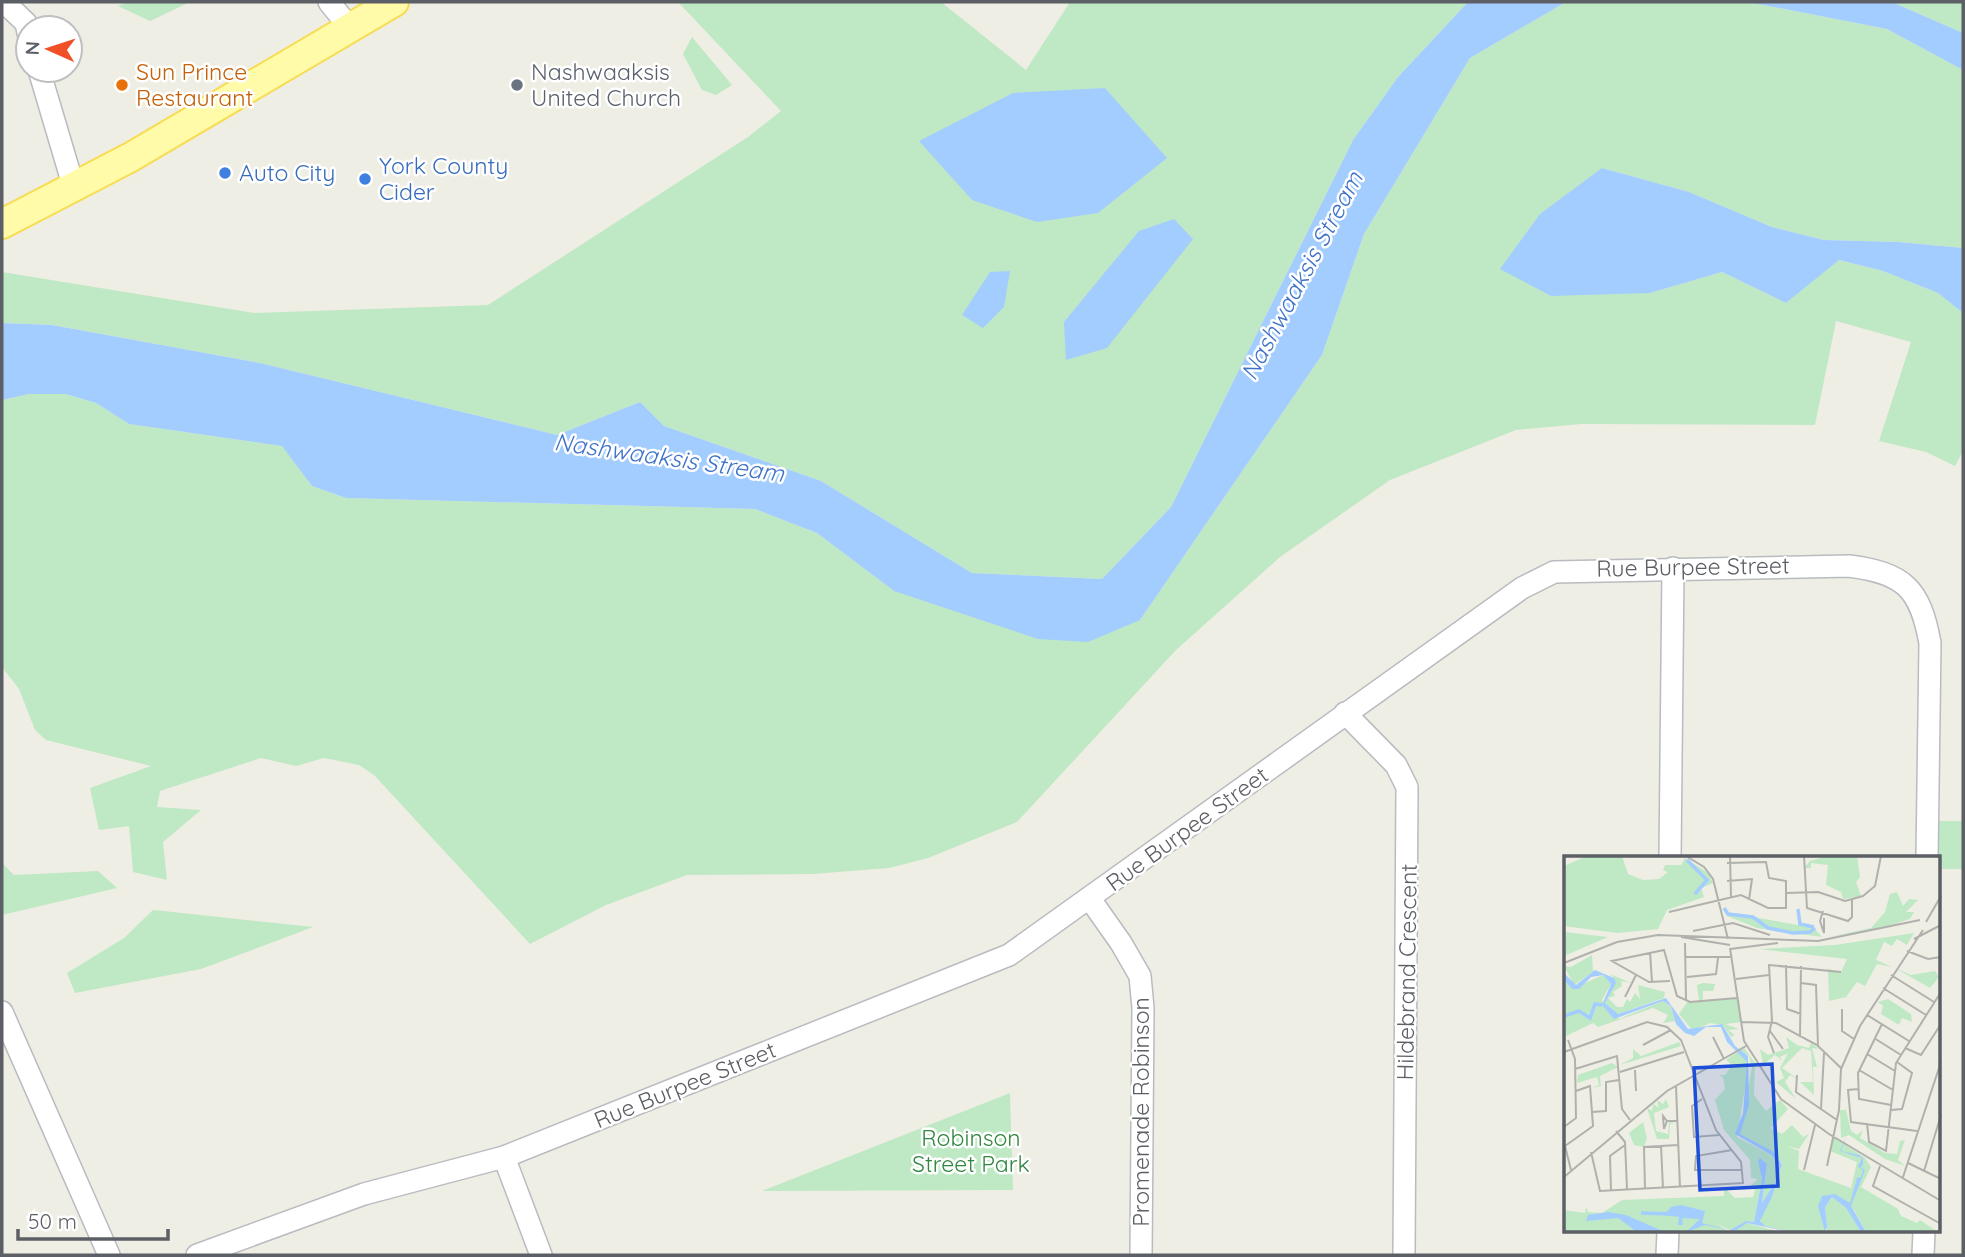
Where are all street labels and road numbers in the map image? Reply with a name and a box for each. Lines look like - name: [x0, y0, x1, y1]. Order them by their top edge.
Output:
- street label: Rue Burpee Street: [1596, 550, 1790, 583]
- street label: Rue Burpee Street: [1100, 760, 1274, 897]
- street label: Hildebrand Crescent: [1390, 863, 1423, 1081]
- street label: Promenade Robinson: [1126, 997, 1155, 1227]
- street label: Rue Burpee Street: [590, 1035, 780, 1134]

